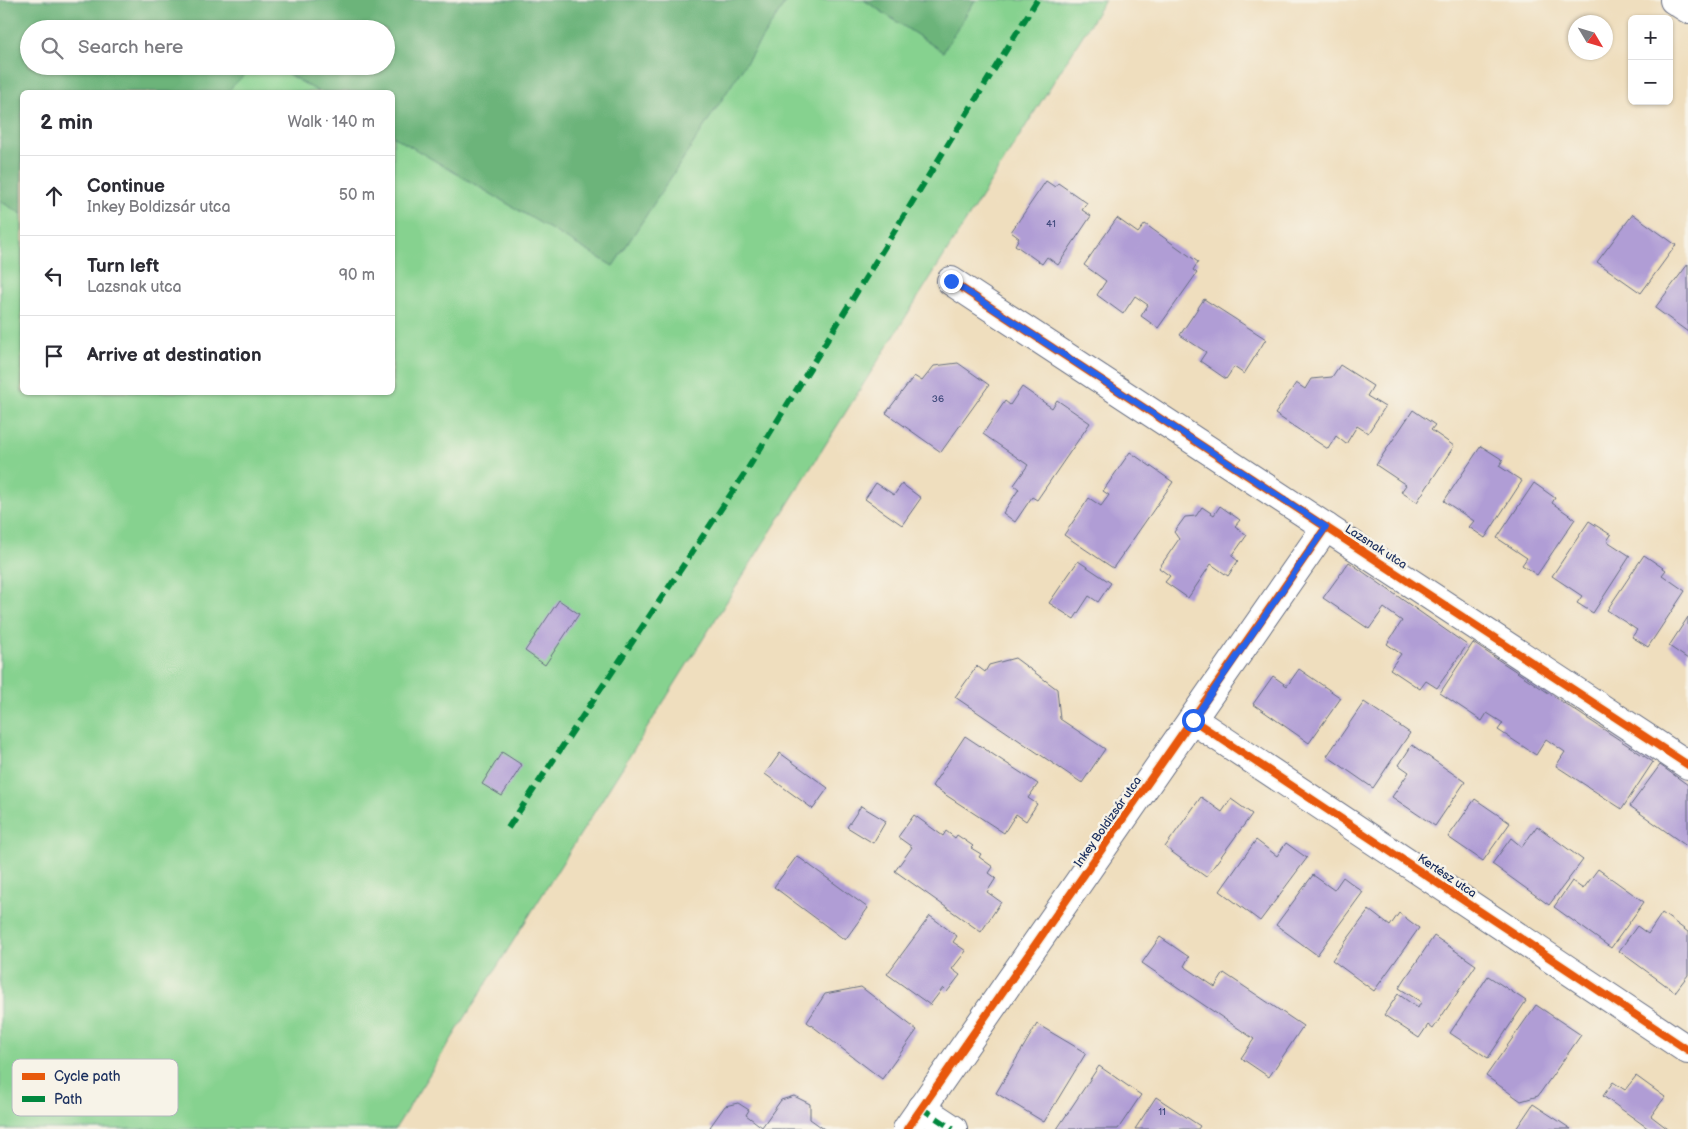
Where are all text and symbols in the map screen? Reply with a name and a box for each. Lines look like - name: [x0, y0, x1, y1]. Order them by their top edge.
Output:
- north arrow: [1568, 15, 1613, 60]
- map controls: [1628, 15, 1673, 105]
- button: +: [1628, 15, 1673, 60]
- search box: [20, 20, 395, 75]
- icon: search: [38, 34, 66, 62]
- text: Search here: [78, 36, 183, 59]
- button: −: [1628, 60, 1673, 105]
- text: 2 min: [40, 110, 93, 135]
- text: Walk · 140 m: [288, 113, 375, 132]
- text: Continue: [87, 175, 165, 198]
- icon: ahead: [40, 182, 68, 210]
- text: 50 m: [339, 186, 375, 205]
- text: Inkey Boldizsár utca: [87, 198, 230, 217]
- house number: 41: [1046, 218, 1056, 230]
- text: Turn left: [87, 255, 159, 278]
- icon: left: [40, 262, 68, 290]
- text: 90 m: [339, 266, 375, 285]
- route end: [940, 270, 963, 293]
- text: Lazsnak utca: [87, 278, 182, 297]
- icon: arrive: [40, 342, 68, 370]
- text: Arrive at destination: [87, 344, 262, 367]
- house number: 36: [932, 393, 944, 405]
- street label: Lazsnak utca: [1342, 521, 1410, 573]
- route start: [1182, 709, 1205, 732]
- street label: Inkey Boldizsár utca: [1071, 773, 1145, 870]
- street label: Kertész utca: [1415, 851, 1479, 901]
- legend: [12, 1059, 178, 1116]
- text: Cycle path: [54, 1068, 121, 1085]
- text: Path: [54, 1091, 82, 1108]
- house number: 11: [1158, 1106, 1166, 1118]

